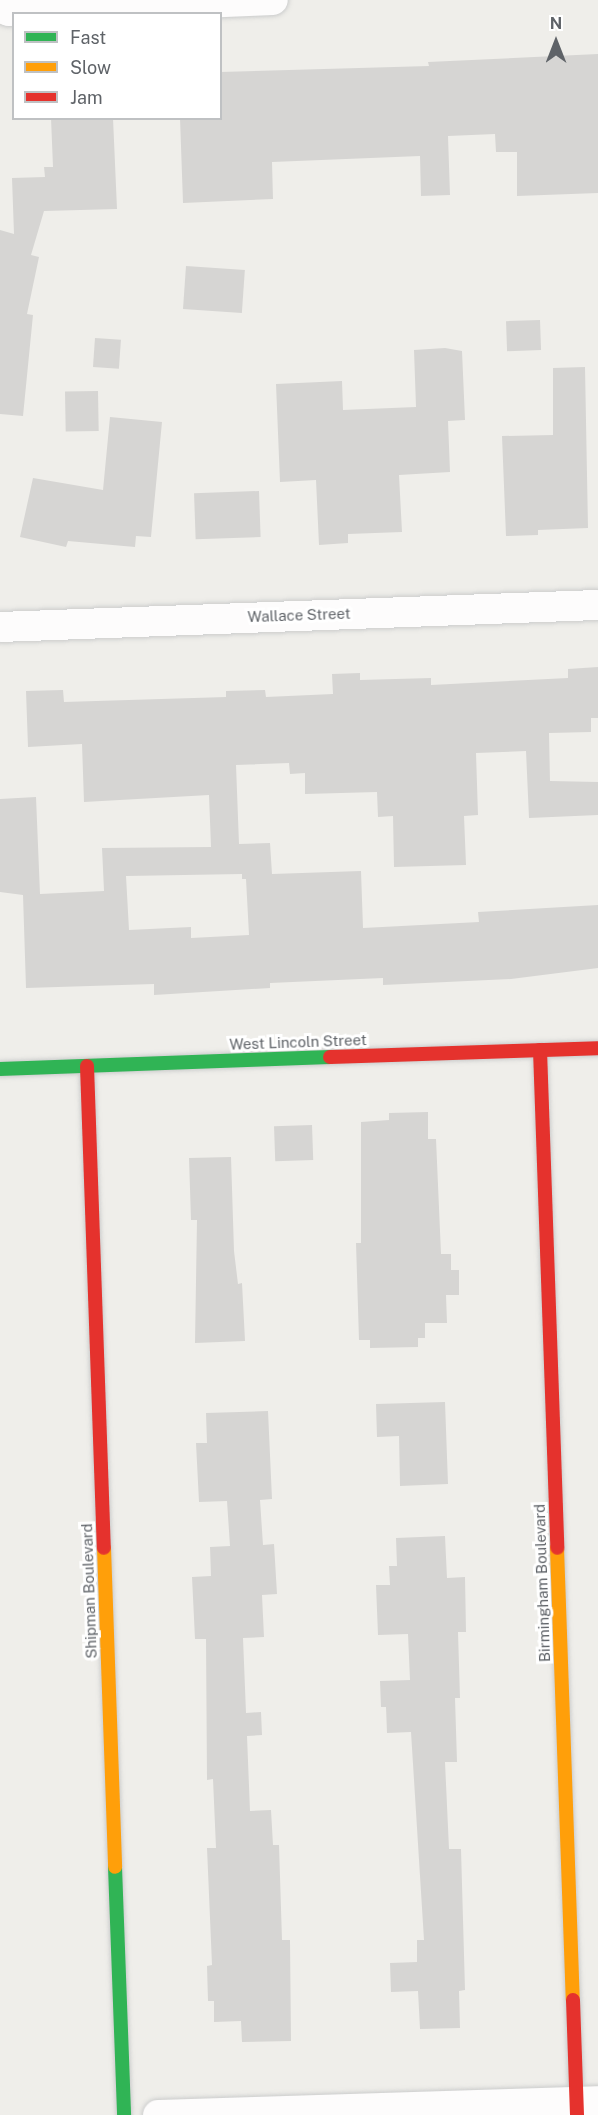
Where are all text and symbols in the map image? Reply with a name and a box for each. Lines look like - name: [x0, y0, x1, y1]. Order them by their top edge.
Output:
- legend: [12, 12, 222, 120]
- north arrow: [526, 12, 586, 72]
- text: N: [550, 14, 562, 33]
- text: Fast: [70, 27, 106, 48]
- text: Slow: [70, 57, 111, 78]
- text: Jam: [70, 87, 103, 108]
- street label: Wallace Street: [247, 604, 351, 626]
- street label: West Lincoln Street: [229, 1031, 367, 1053]
- street label: Birmingham Boulevard: [530, 1504, 554, 1662]
- street label: Shipman Boulevard: [78, 1523, 100, 1659]

